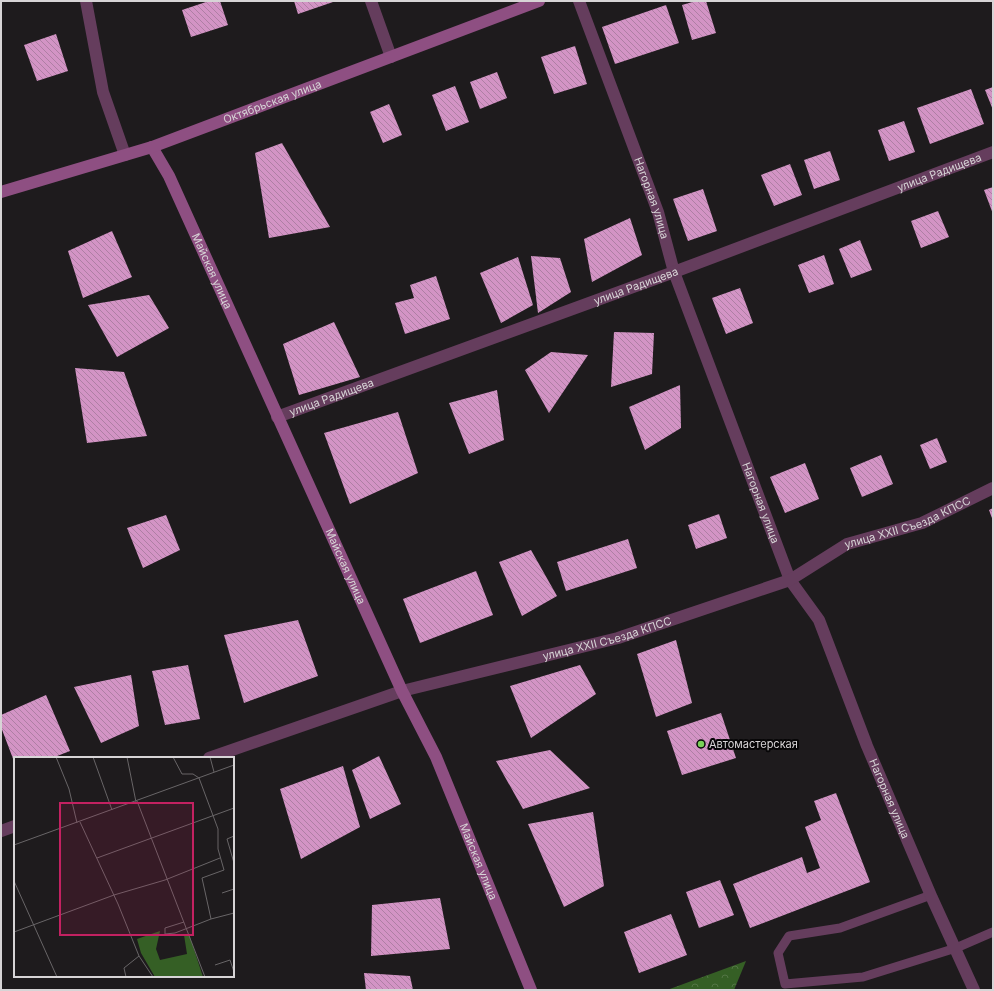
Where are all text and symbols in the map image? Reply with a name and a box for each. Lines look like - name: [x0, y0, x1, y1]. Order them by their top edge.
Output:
- street label: Октябрьская улица: [221, 77, 323, 127]
- street label: улица Радищева: [895, 150, 983, 194]
- street label: Нагорная улица: [631, 155, 672, 240]
- street label: Майская улица: [189, 231, 235, 311]
- street label: улица Радищева: [592, 264, 680, 308]
- street label: улица Радищева: [287, 375, 376, 419]
- street label: Нагорная улица: [739, 460, 783, 545]
- street label: улица XXII Съезда КПСС: [843, 493, 973, 551]
- street label: Майская улица: [322, 526, 369, 606]
- street label: улица XXII Съезда КПСС: [541, 613, 673, 663]
- place label: Автомастерская: [709, 737, 798, 751]
- marker: Автомастерская: [696, 739, 706, 749]
- inset map: [14, 757, 234, 977]
- street label: Нагорная улица: [866, 757, 913, 841]
- street label: Майская улица: [457, 821, 501, 902]

